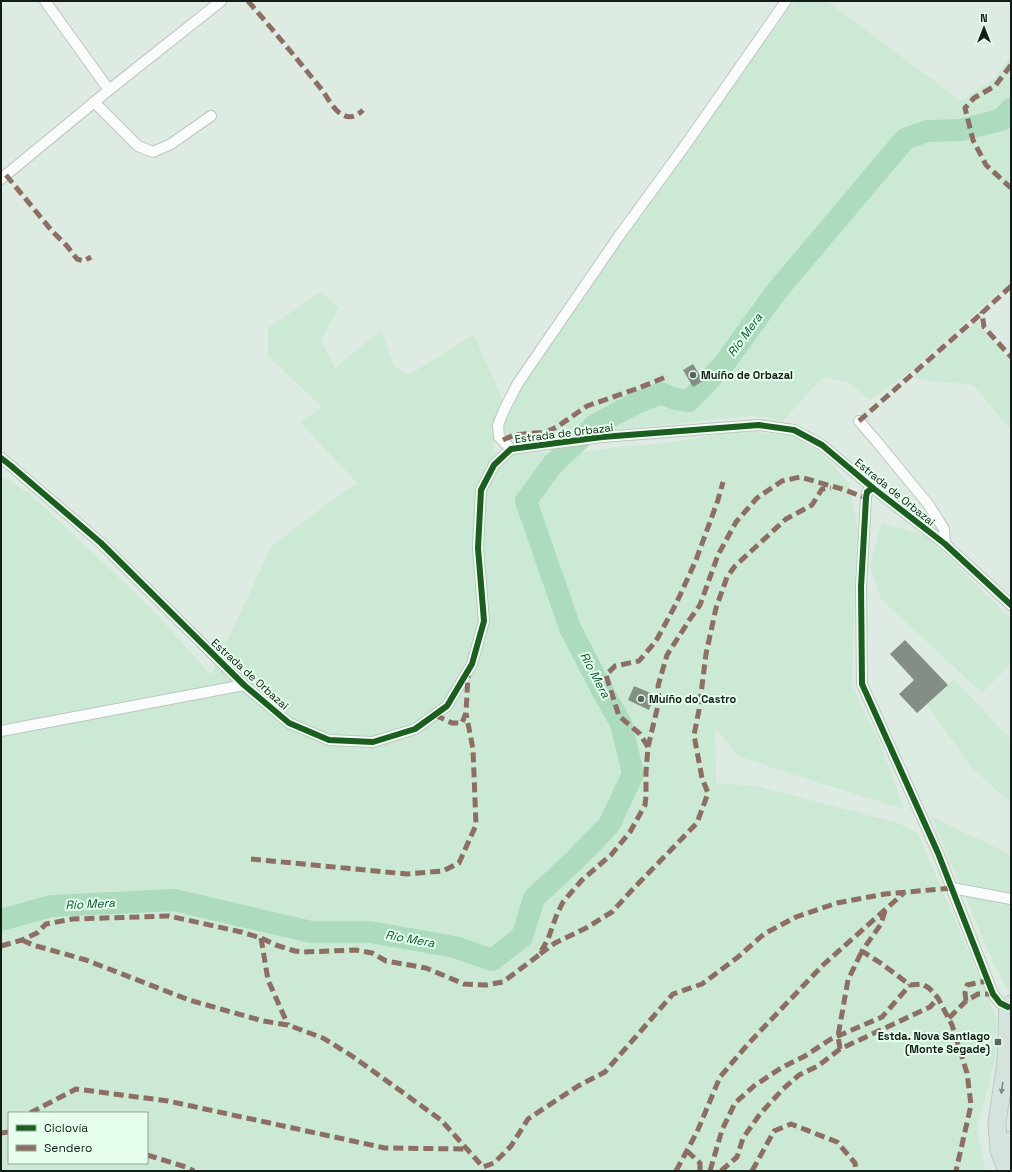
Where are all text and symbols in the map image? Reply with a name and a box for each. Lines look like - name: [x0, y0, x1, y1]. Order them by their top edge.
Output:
- north arrow: [964, 8, 1004, 48]
- text: N: [980, 11, 988, 25]
- water label: Río Mera: [724, 310, 766, 360]
- place label: Muíño de Orbazai: [701, 368, 793, 382]
- marker: Muíño de Orbazai: [688, 370, 698, 380]
- street label: Estrada de Orbazai: [514, 420, 614, 446]
- street label: Estrada de Orbazai: [852, 455, 938, 529]
- street label: Estrada de Orbazai: [208, 636, 292, 713]
- water label: Río Mera: [576, 649, 614, 701]
- place label: Muíño do Castro: [649, 692, 736, 706]
- marker: Muíño do Castro: [636, 694, 646, 704]
- water label: Río Mera: [65, 895, 115, 913]
- water label: Río Mera: [384, 927, 436, 951]
- place label: Estda. Nova Santiago (Monte Segade): [878, 1029, 990, 1057]
- marker: Estda. Nova Santiago (Monte Segade): [993, 1037, 1003, 1047]
- one-way arrow: [999, 1082, 1005, 1094]
- legend: [8, 1112, 148, 1164]
- text: Ciclovía: [44, 1120, 88, 1136]
- text: Sendero: [44, 1140, 92, 1156]

